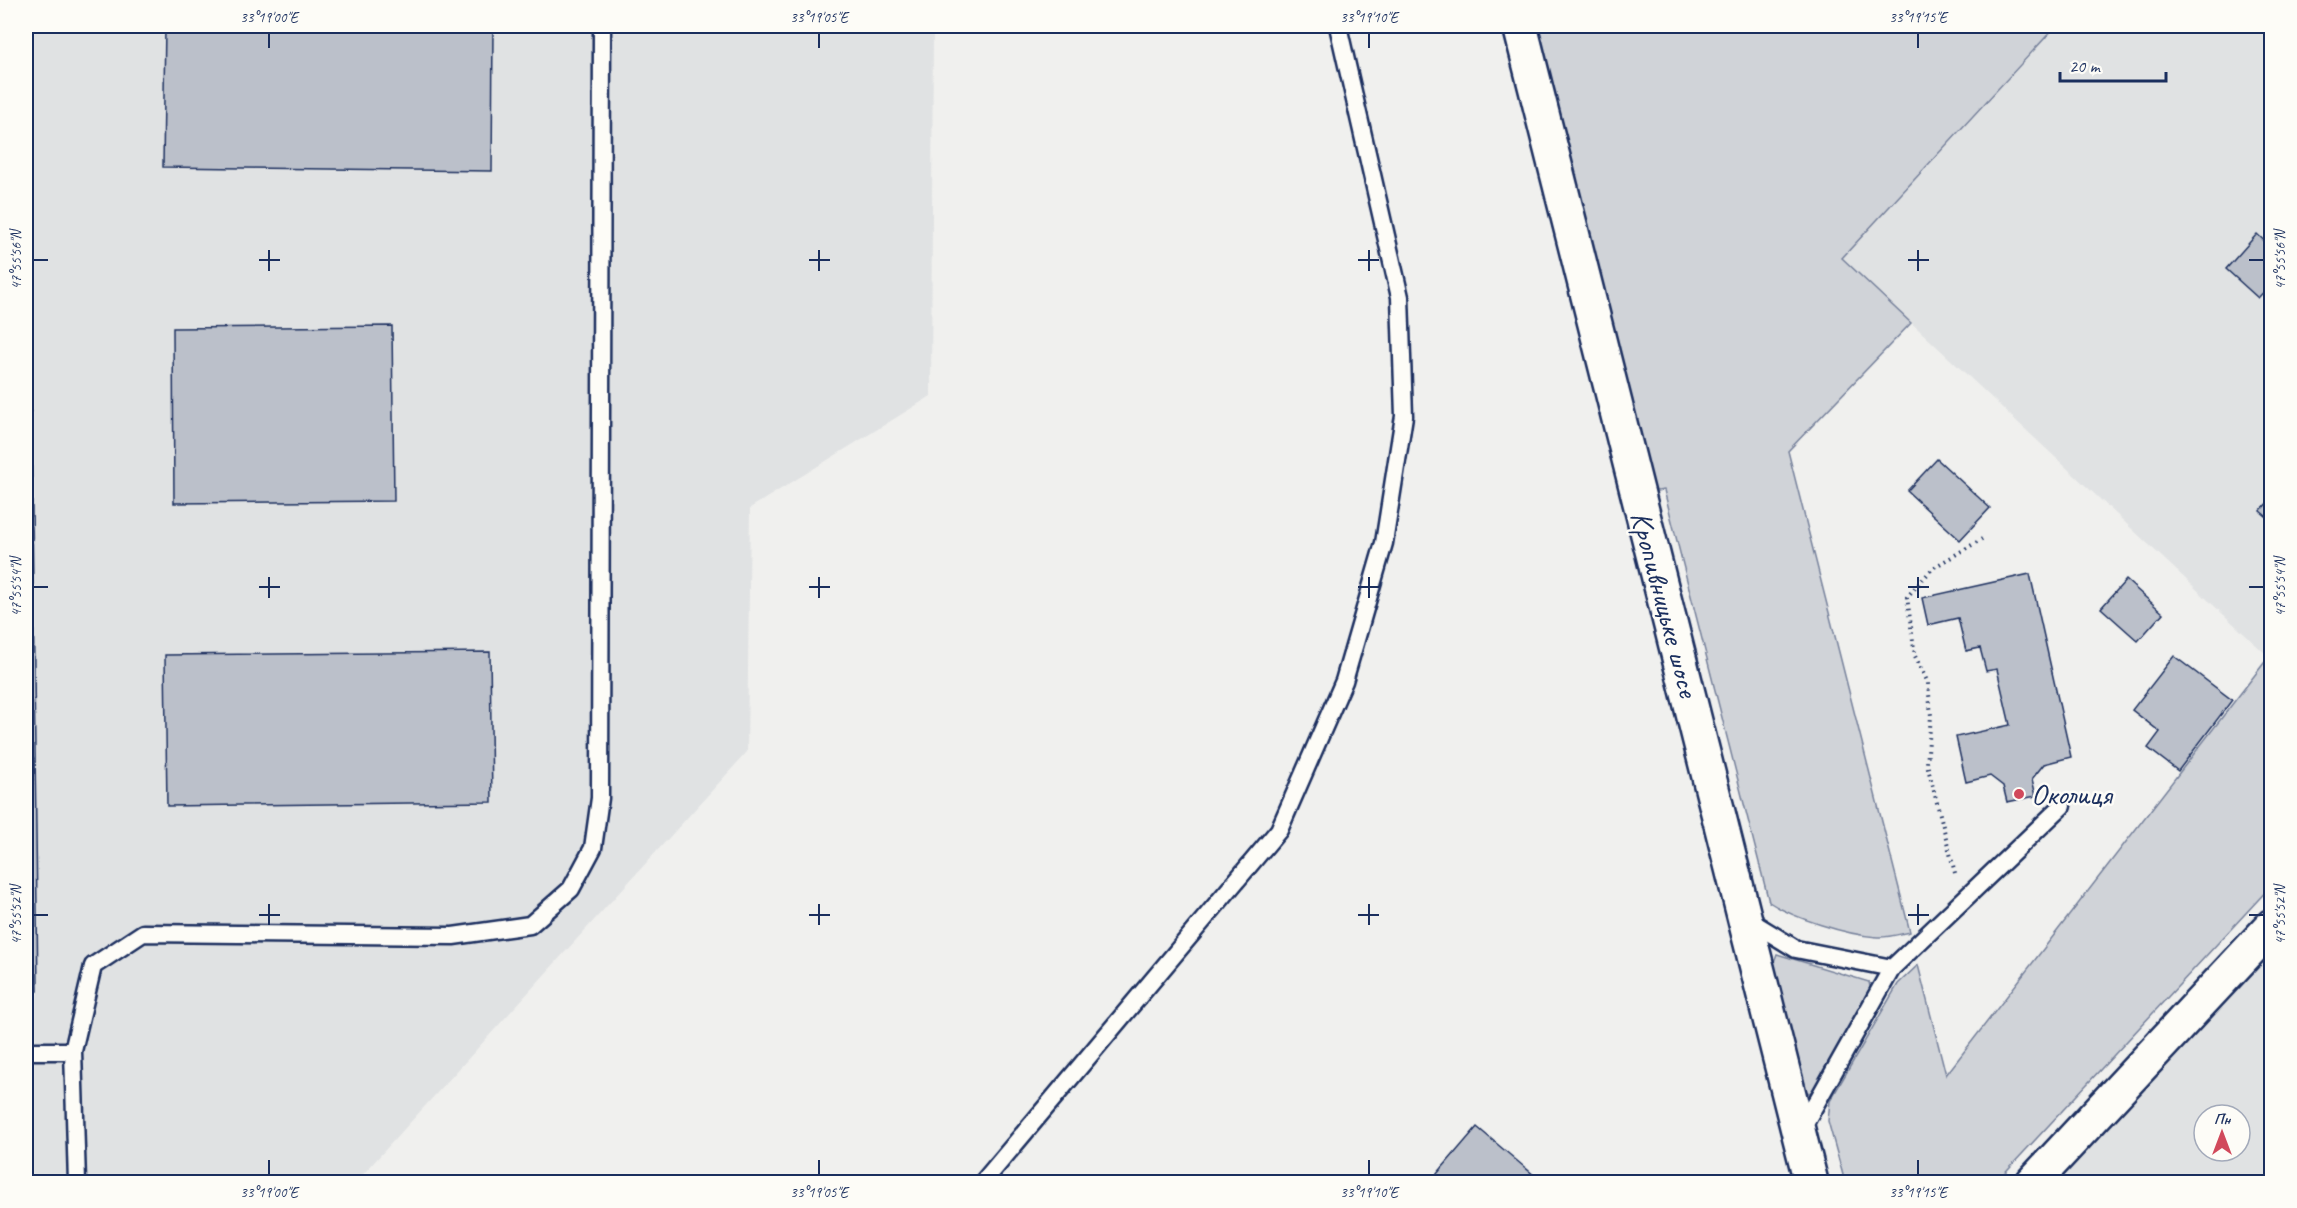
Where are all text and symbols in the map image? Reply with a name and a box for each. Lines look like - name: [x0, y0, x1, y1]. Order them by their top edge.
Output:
- text: 33°19'00"E: [240, 8, 300, 27]
- text: 33°19'05"E: [790, 8, 850, 27]
- text: 33°19'10"E: [1340, 8, 1400, 27]
- text: 33°19'15"E: [1889, 8, 1949, 27]
- scale bar: [2060, 45, 2166, 83]
- text: 20 m: [2069, 55, 2102, 77]
- text: 47°55'56"N: [7, 227, 26, 290]
- text: 47°55'56"N: [2271, 227, 2290, 290]
- street label: Кропивницьке шосе: [1622, 507, 1709, 703]
- text: 47°55'54"N: [7, 554, 26, 617]
- text: 47°55'54"N: [2271, 554, 2290, 617]
- place label: Околиця: [2031, 775, 2114, 813]
- marker: Околиця: [2012, 787, 2026, 801]
- text: 47°55'52"N: [7, 882, 26, 945]
- text: 47°55'52"N: [2271, 882, 2290, 945]
- north arrow: [2192, 1103, 2252, 1163]
- text: Пн: [2214, 1109, 2231, 1129]
- text: 33°19'00"E: [240, 1183, 300, 1202]
- text: 33°19'05"E: [790, 1183, 850, 1202]
- text: 33°19'10"E: [1340, 1183, 1400, 1202]
- text: 33°19'15"E: [1889, 1183, 1949, 1202]

